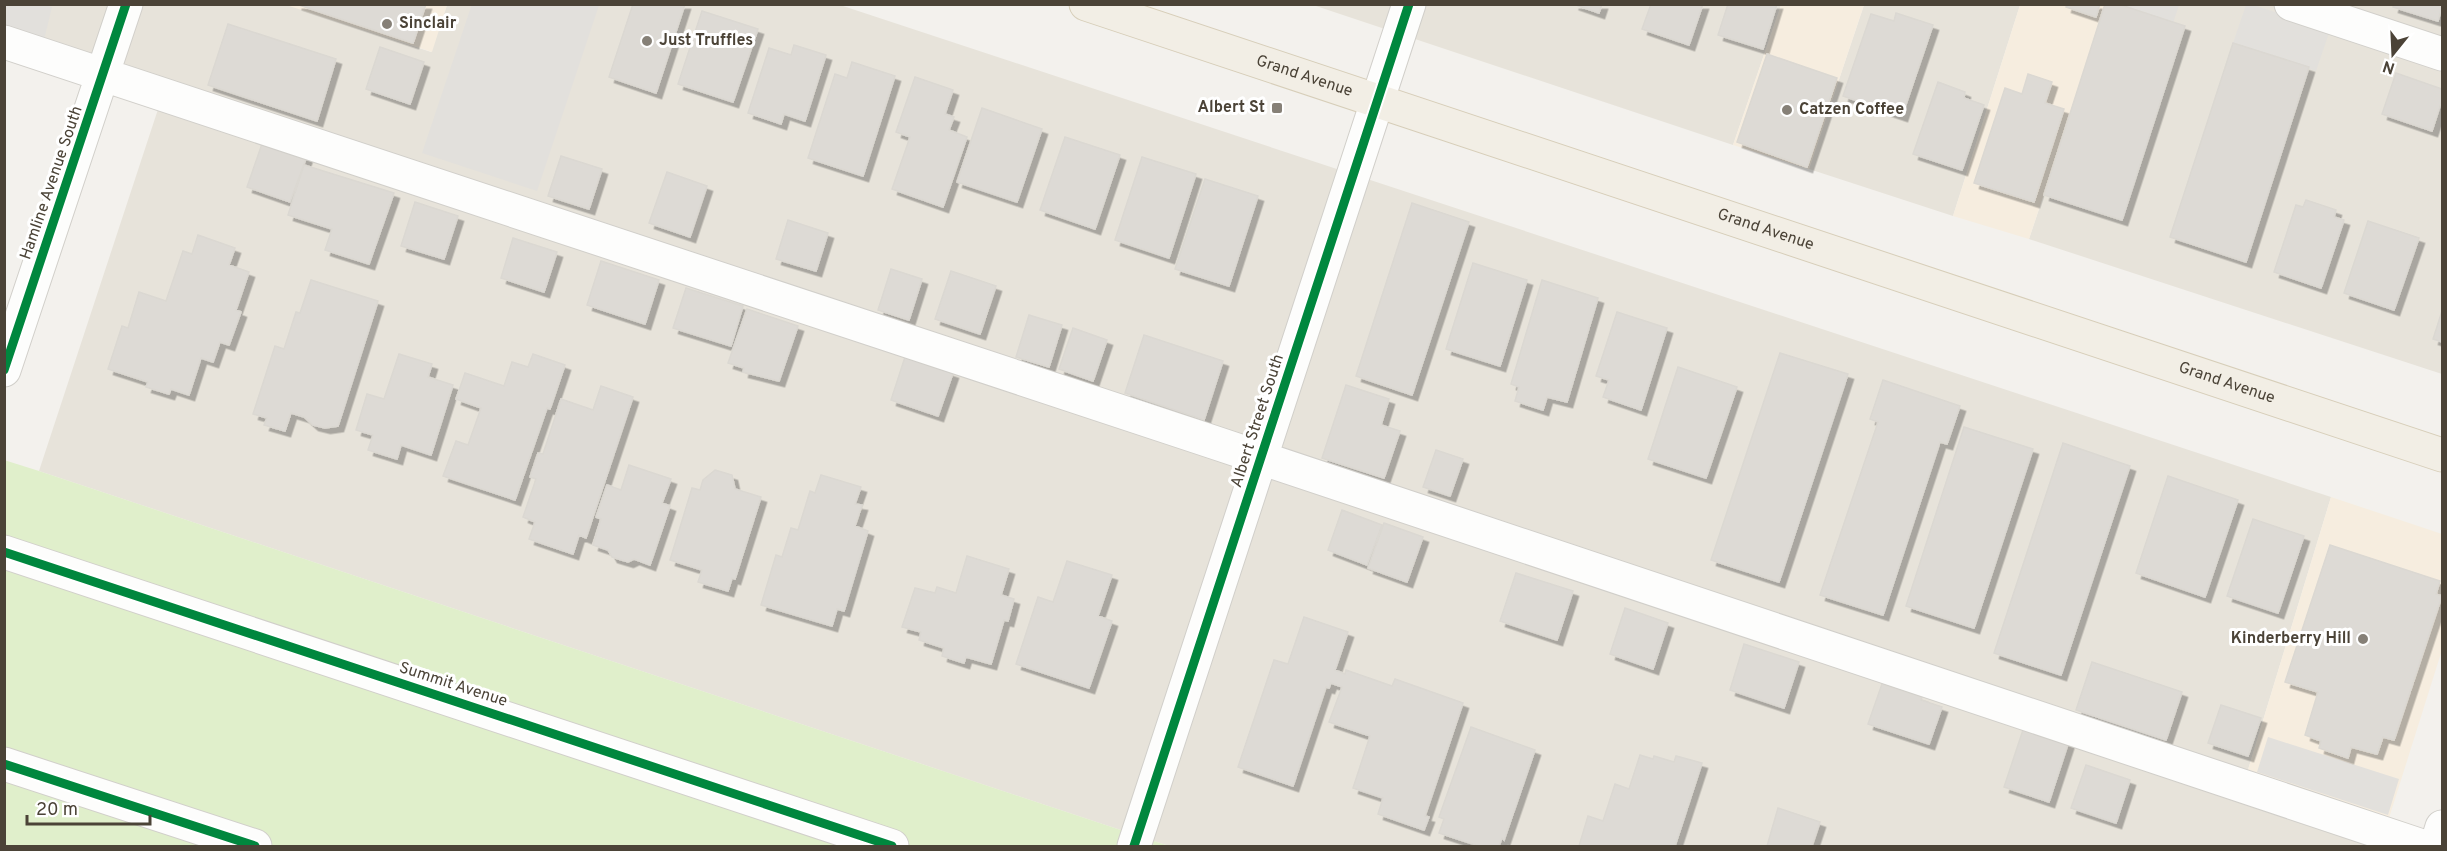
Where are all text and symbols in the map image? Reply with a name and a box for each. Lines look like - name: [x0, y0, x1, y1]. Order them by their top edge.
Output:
- place label: Sinclair: [399, 14, 457, 34]
- marker: Sinclair: [380, 17, 394, 31]
- north arrow: [2363, 24, 2423, 84]
- place label: Just Truffles: [659, 31, 753, 51]
- marker: Just Truffles: [640, 34, 654, 48]
- street label: Grand Avenue: [1253, 51, 1355, 102]
- text: N: [2380, 55, 2398, 78]
- place label: Albert St: [1198, 98, 1265, 118]
- place label: Catzen Coffee: [1799, 100, 1904, 120]
- marker: Albert St: [1270, 101, 1284, 115]
- street label: Hamline Avenue South: [16, 103, 88, 263]
- marker: Catzen Coffee: [1780, 103, 1794, 117]
- street label: Grand Avenue: [1715, 205, 1816, 255]
- street label: Albert Street South: [1227, 352, 1289, 490]
- street label: Grand Avenue: [2176, 358, 2277, 409]
- place label: Kinderberry Hill: [2231, 629, 2351, 649]
- marker: Kinderberry Hill: [2356, 632, 2370, 646]
- street label: Summit Avenue: [396, 658, 510, 712]
- scale bar: [27, 788, 150, 826]
- text: 20 m: [36, 799, 78, 822]

